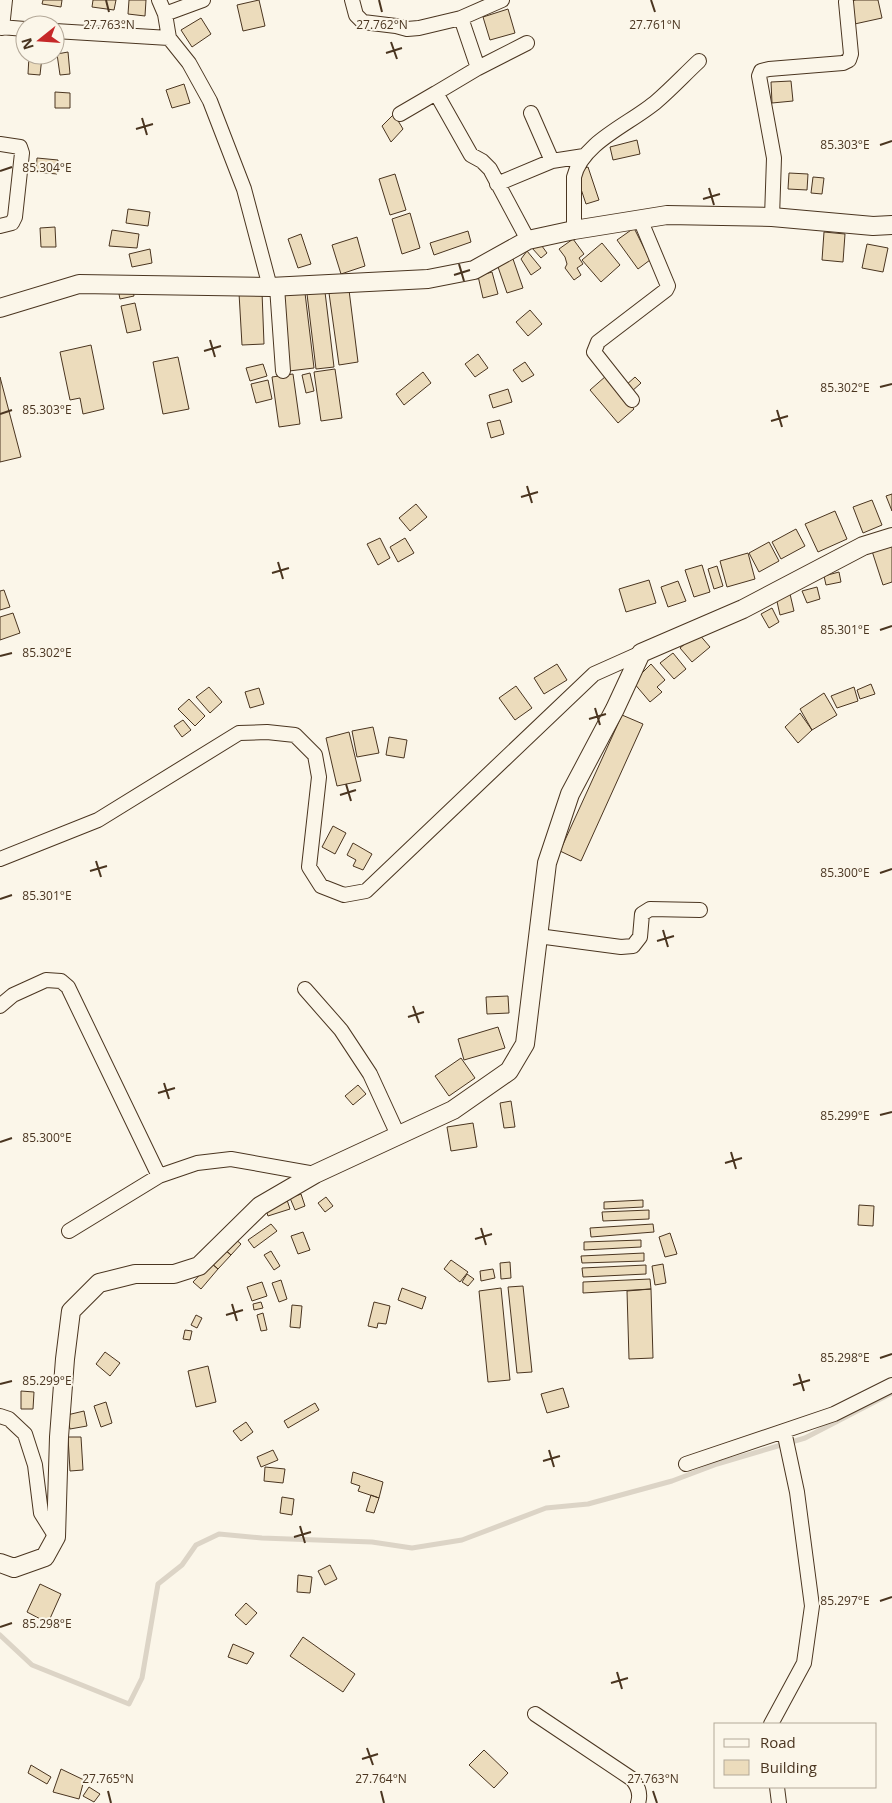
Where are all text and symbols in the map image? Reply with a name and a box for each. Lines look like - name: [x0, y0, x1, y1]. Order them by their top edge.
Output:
- north arrow: [15, 15, 65, 65]
- text: 27.763°N: [83, 16, 135, 33]
- text: 27.762°N: [356, 16, 408, 33]
- text: 27.761°N: [629, 16, 681, 33]
- text: N: [16, 36, 38, 52]
- text: 85.303°E: [820, 136, 870, 153]
- text: 85.304°E: [22, 159, 72, 176]
- text: 85.302°E: [820, 379, 870, 396]
- text: 85.303°E: [22, 401, 72, 418]
- text: 85.301°E: [820, 621, 870, 638]
- text: 85.302°E: [22, 644, 72, 661]
- text: 85.300°E: [820, 864, 870, 881]
- text: 85.301°E: [22, 887, 72, 904]
- text: 85.299°E: [820, 1107, 870, 1124]
- text: 85.300°E: [22, 1129, 72, 1146]
- text: 85.298°E: [820, 1349, 870, 1366]
- text: 85.299°E: [22, 1372, 72, 1389]
- text: 85.297°E: [820, 1592, 870, 1609]
- text: 85.298°E: [22, 1615, 72, 1632]
- legend: [714, 1723, 877, 1788]
- text: Road: [760, 1732, 796, 1752]
- text: Building: [760, 1757, 817, 1777]
- text: 27.765°N: [82, 1770, 134, 1787]
- text: 27.764°N: [355, 1770, 407, 1787]
- text: 27.763°N: [627, 1770, 679, 1787]

